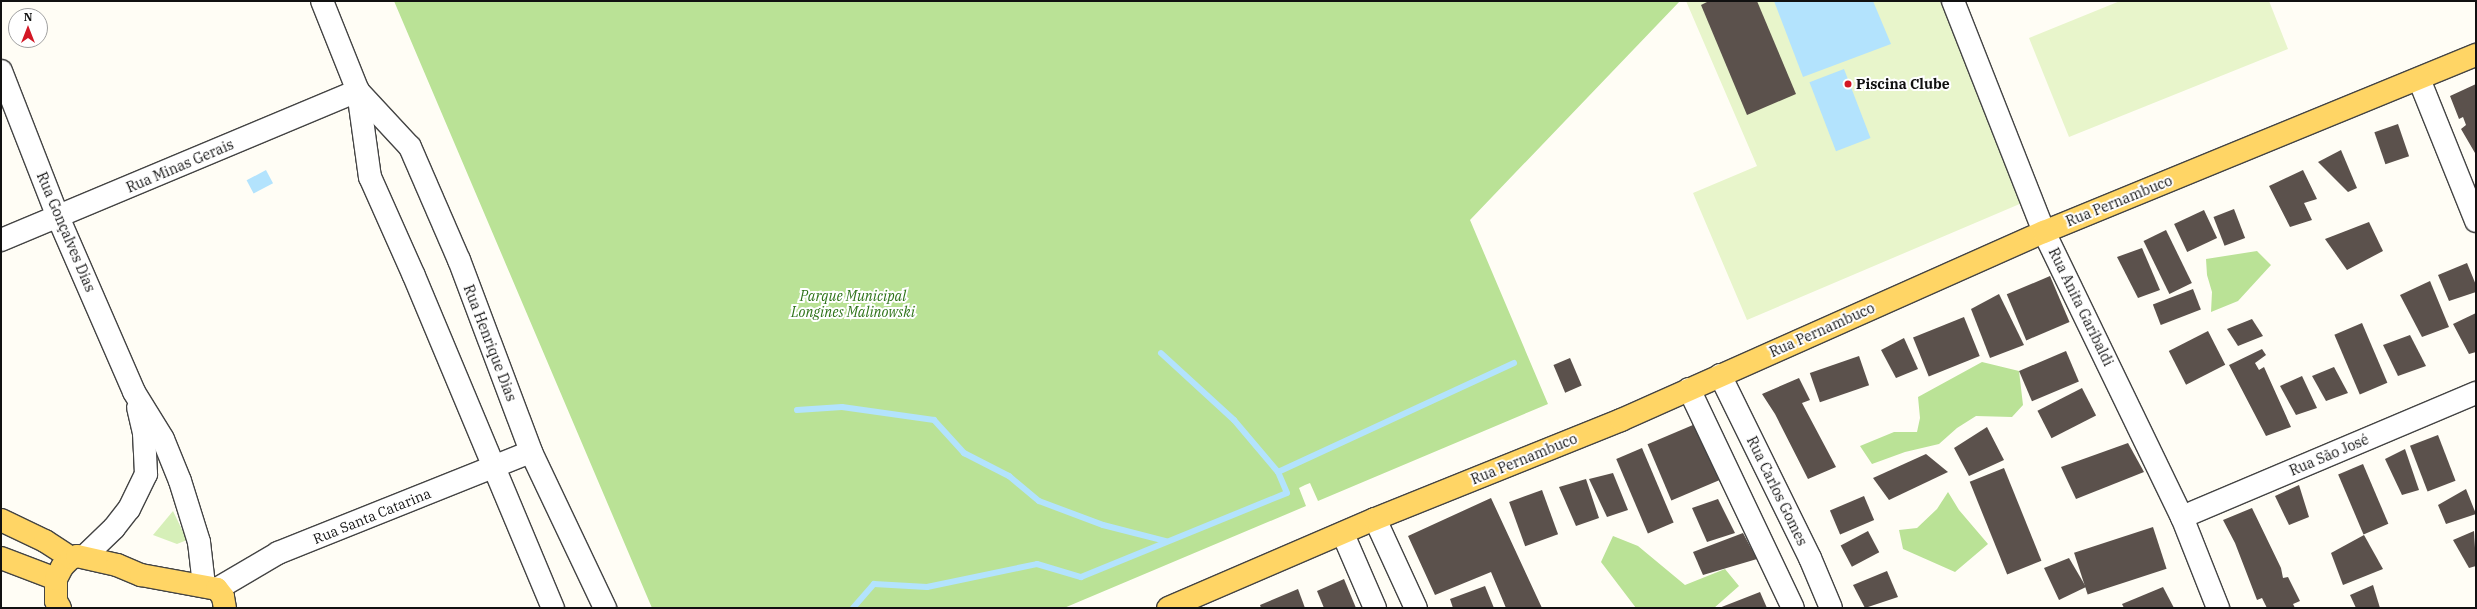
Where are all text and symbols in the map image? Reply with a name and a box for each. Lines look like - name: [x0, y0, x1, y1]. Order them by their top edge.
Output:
- north arrow: [8, 8, 48, 48]
- text: N: [24, 10, 32, 24]
- place label: Piscina Clube: [1856, 76, 1950, 92]
- marker: Piscina Clube: [1843, 79, 1853, 89]
- street label: Rua Minas Gerais: [124, 136, 236, 196]
- street label: Rua Gonçalves Dias: [33, 170, 99, 294]
- street label: Rua Pernambuco: [2063, 172, 2175, 230]
- street label: Rua Anita Garibaldi: [2045, 245, 2117, 369]
- street label: Rua Henrique Dias: [460, 282, 520, 404]
- park label: Parque Municipal Longines Malinowski: [791, 288, 915, 320]
- street label: Rua Pernambuco: [1767, 299, 1877, 361]
- street label: Rua Pernambuco: [1468, 430, 1580, 488]
- street label: Rua São José: [2287, 431, 2371, 479]
- street label: Rua Carlos Gomes: [1743, 434, 1811, 548]
- street label: Rua Santa Catarina: [311, 485, 433, 547]

